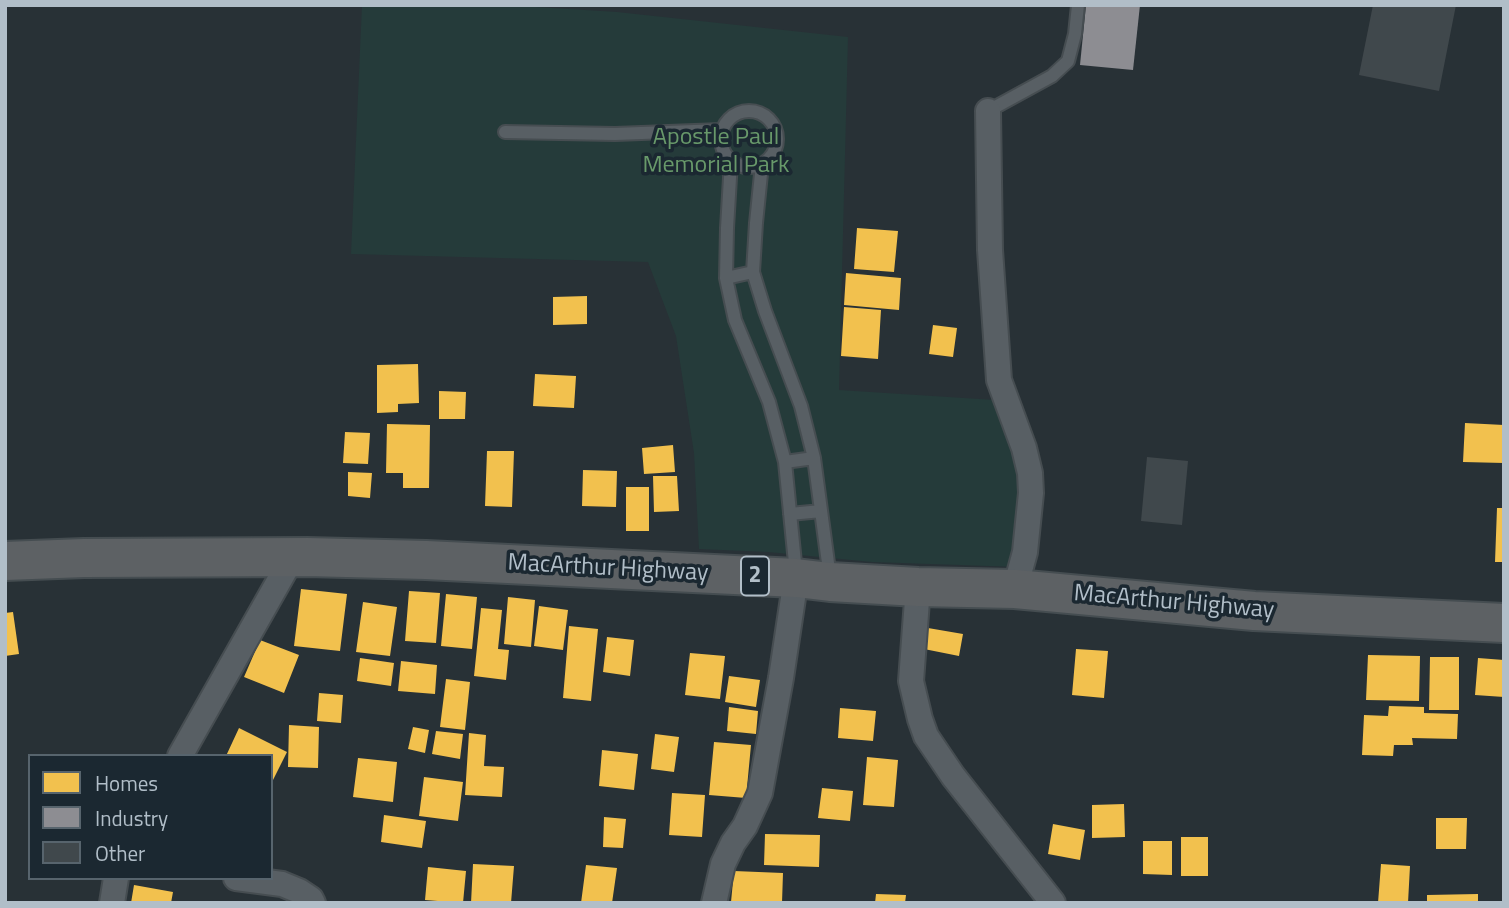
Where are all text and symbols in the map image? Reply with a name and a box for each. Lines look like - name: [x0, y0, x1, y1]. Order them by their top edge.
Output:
- park label: Apostle Paul Memorial Park: [642, 124, 790, 180]
- street label: MacArthur Highway: [507, 549, 709, 589]
- road number: 2: [741, 556, 769, 596]
- street label: MacArthur Highway: [1073, 580, 1275, 626]
- legend: [28, 754, 273, 880]
- text: Homes: [95, 767, 158, 799]
- text: Industry: [95, 802, 168, 834]
- text: Other: [95, 837, 145, 869]

